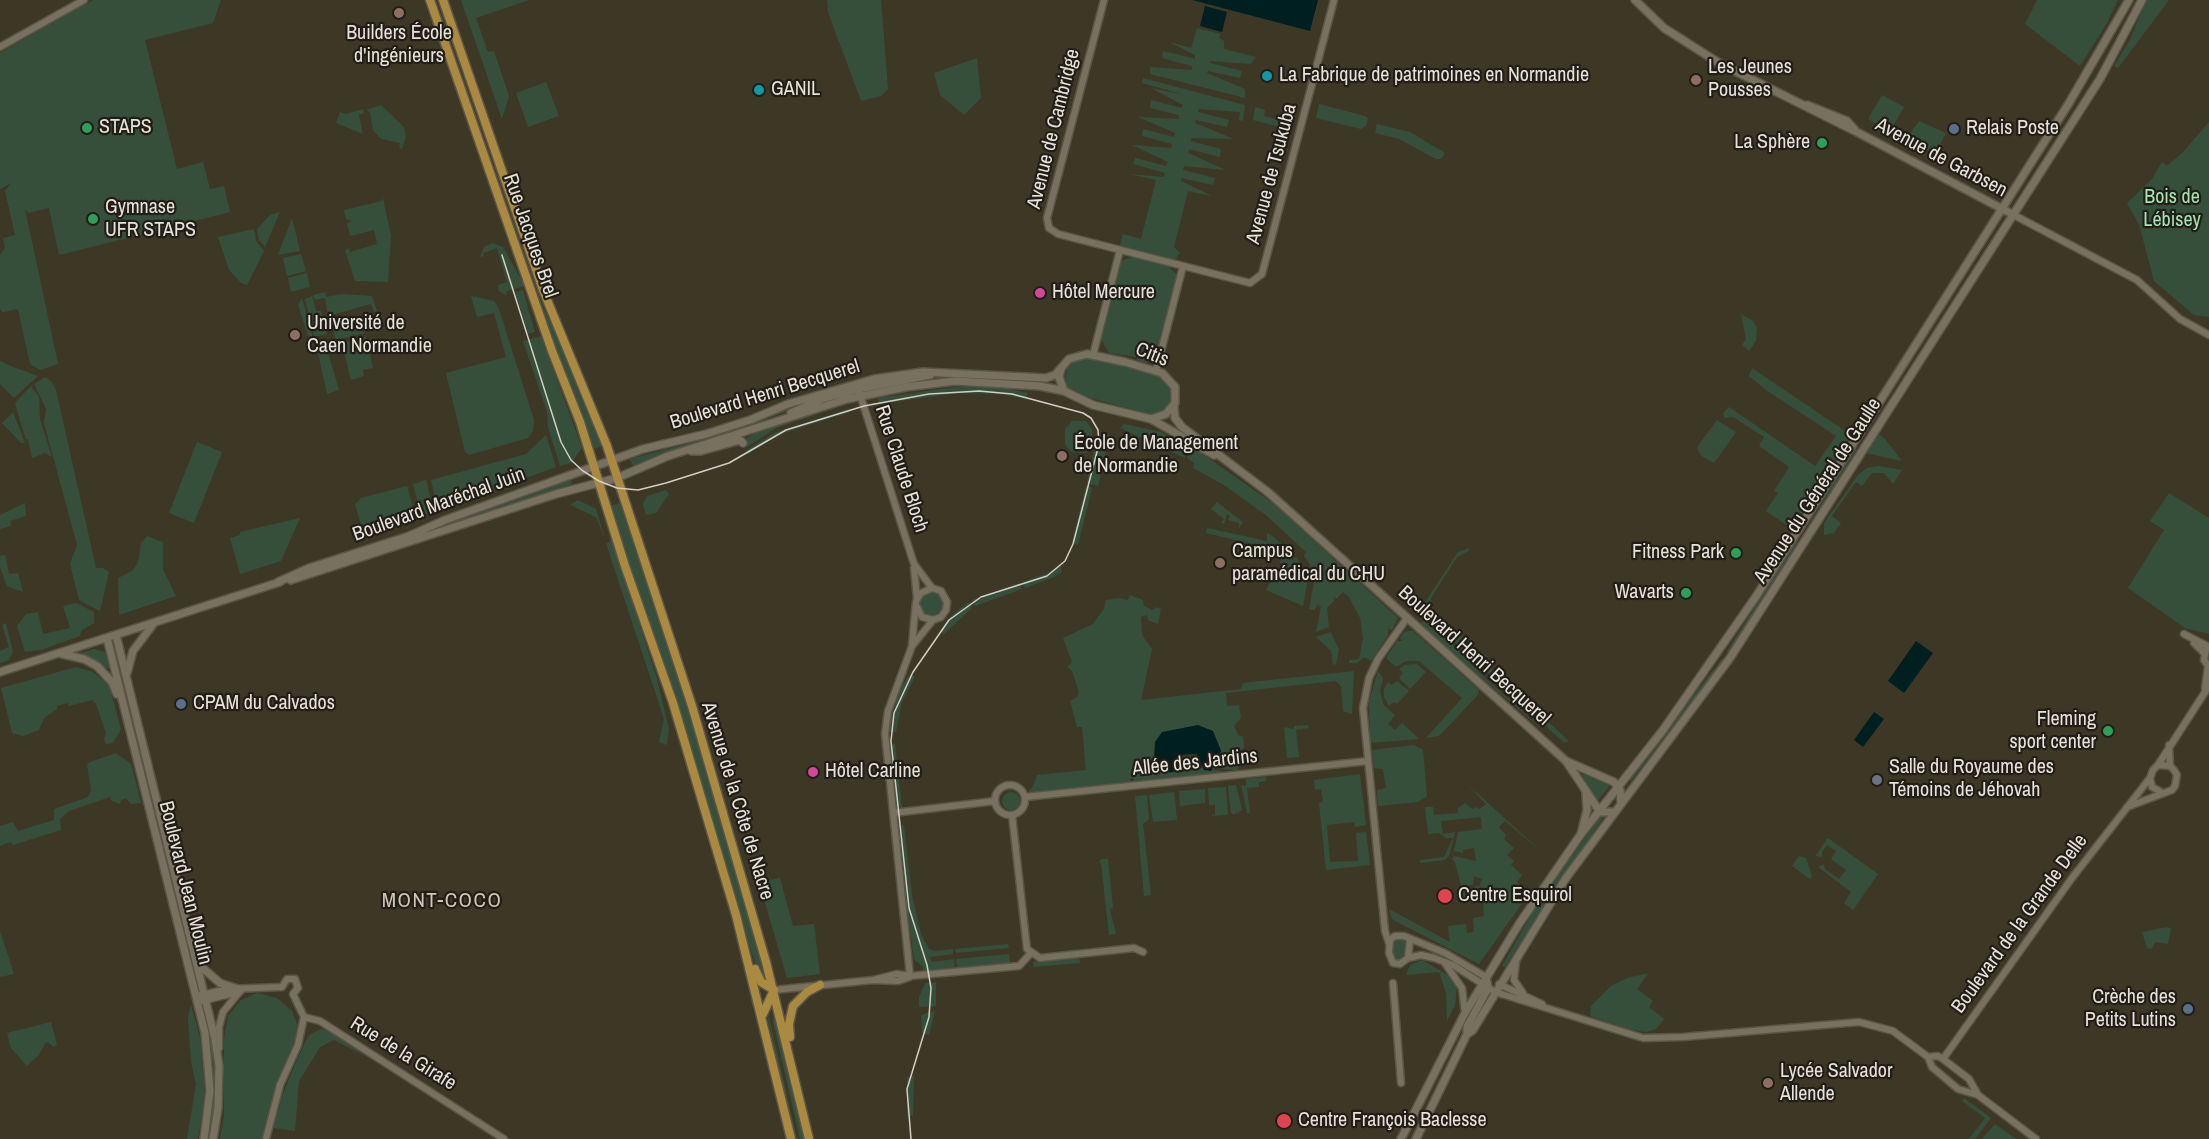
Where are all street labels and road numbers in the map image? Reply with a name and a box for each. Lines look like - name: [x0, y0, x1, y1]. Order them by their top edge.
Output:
- street label: Avenue de Cambridge: [1023, 47, 1085, 211]
- street label: Avenue de Tsukuba: [1242, 101, 1302, 247]
- street label: Avenue de Garbsen: [1871, 113, 2011, 203]
- street label: Rue Jacques Brel: [498, 171, 562, 301]
- street label: Citis: [1132, 338, 1172, 372]
- street label: Boulevard Henri Becquerel: [667, 355, 863, 435]
- street label: Avenue du Général de Gaulle: [1749, 394, 1887, 588]
- street label: Rue Claude Bloch: [869, 402, 933, 536]
- street label: Boulevard Maréchal Juin: [350, 463, 528, 547]
- street label: Boulevard Henri Becquerel: [1393, 581, 1555, 731]
- street label: Avenue de la Côte de Nacre: [695, 699, 779, 903]
- street label: Allée des Jardins: [1131, 744, 1259, 782]
- street label: Boulevard Jean Moulin: [153, 799, 217, 967]
- street label: Boulevard de la Grande Delle: [1947, 830, 2093, 1018]
- street label: Rue de la Girafe: [346, 1012, 460, 1096]

